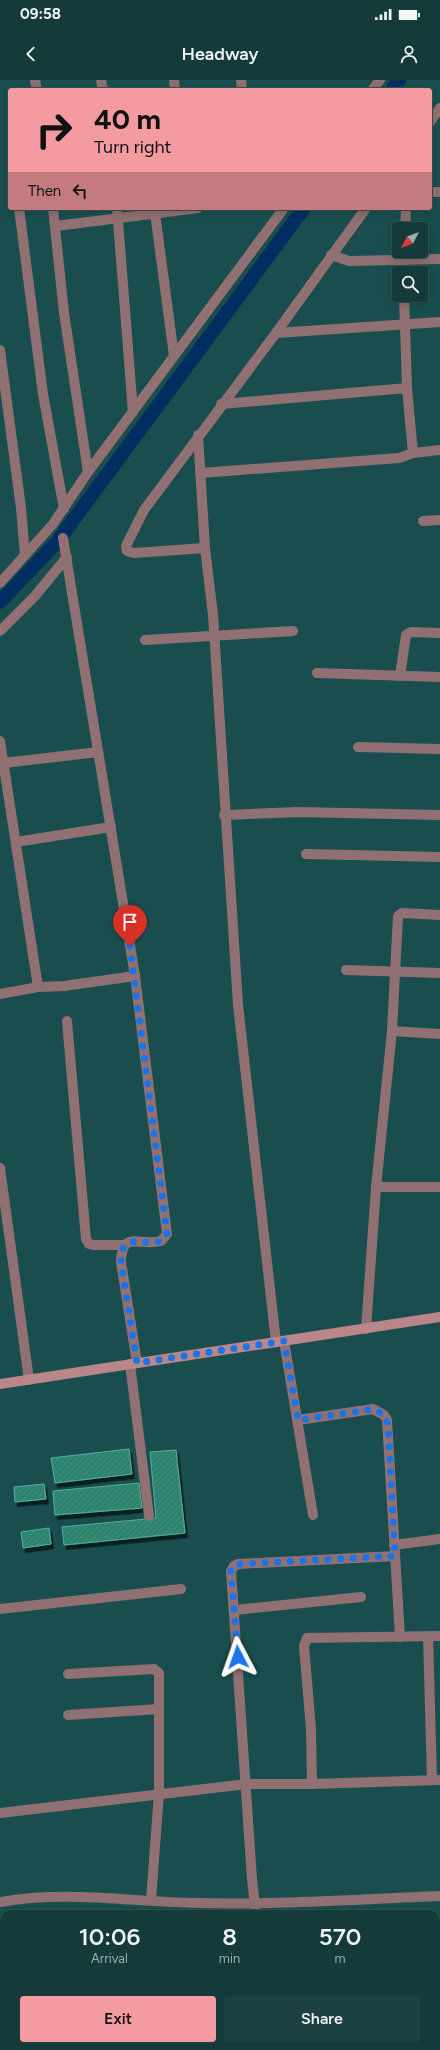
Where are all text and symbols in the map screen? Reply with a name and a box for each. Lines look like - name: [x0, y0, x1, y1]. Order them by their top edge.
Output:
- text: 09:58: [20, 5, 61, 23]
- icon: back: [20, 43, 42, 65]
- text: Headway: [181, 43, 259, 65]
- icon: person: [398, 43, 420, 65]
- text: 40 m: [94, 102, 161, 136]
- icon: right: [28, 104, 80, 156]
- text: Turn right: [94, 136, 171, 158]
- icon: left: [69, 180, 91, 202]
- text: Then: [28, 182, 61, 200]
- north arrow: [392, 222, 428, 258]
- map controls: [392, 222, 428, 302]
- button: search: [392, 266, 428, 302]
- pin: [113, 905, 147, 946]
- icon: arrive: [119, 911, 141, 933]
- position arrow: [217, 1636, 259, 1678]
- text: 10:06: [79, 1922, 140, 1951]
- text: 8: [222, 1922, 237, 1951]
- text: 570: [319, 1922, 361, 1951]
- text: Arrival: [91, 1951, 128, 1966]
- text: min: [219, 1951, 240, 1966]
- text: m: [335, 1951, 346, 1966]
- button: Exit: [20, 1996, 216, 2042]
- button: Share: [224, 1996, 420, 2042]

